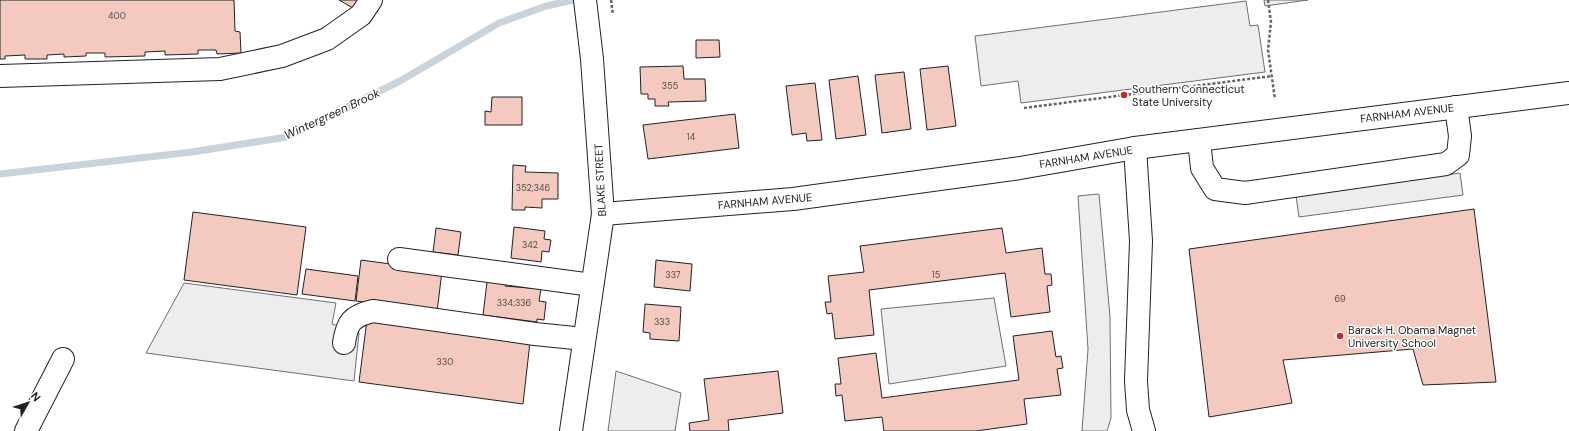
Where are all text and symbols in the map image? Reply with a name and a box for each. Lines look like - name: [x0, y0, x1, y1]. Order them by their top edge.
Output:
- house number: 400: [108, 10, 126, 22]
- house number: 355: [662, 80, 678, 92]
- place label: Southern Connecticut State University: [1132, 82, 1245, 109]
- water label: Wintergreen Brook: [282, 84, 383, 143]
- marker: Southern Connecticut State University: [1119, 90, 1129, 100]
- street label: FARNHAM AVENUE: [1359, 100, 1455, 126]
- house number: 14: [687, 131, 696, 143]
- street label: BLAKE STREET: [591, 143, 609, 217]
- street label: FARNHAM AVENUE: [1038, 143, 1134, 171]
- house number: 352;346: [516, 182, 551, 194]
- street label: FARNHAM AVENUE: [717, 190, 813, 212]
- house number: 342: [522, 239, 538, 251]
- house number: 337: [665, 269, 681, 281]
- house number: 15: [932, 269, 940, 281]
- house number: 69: [1334, 293, 1346, 305]
- house number: 334;336: [497, 297, 532, 309]
- house number: 333: [654, 316, 670, 328]
- place label: Barack H. Obama Magnet University School: [1348, 323, 1476, 350]
- marker: Barack H. Obama Magnet University School: [1335, 331, 1345, 341]
- house number: 330: [437, 356, 453, 368]
- north arrow: [8, 383, 48, 423]
- text: N: [28, 389, 44, 404]

